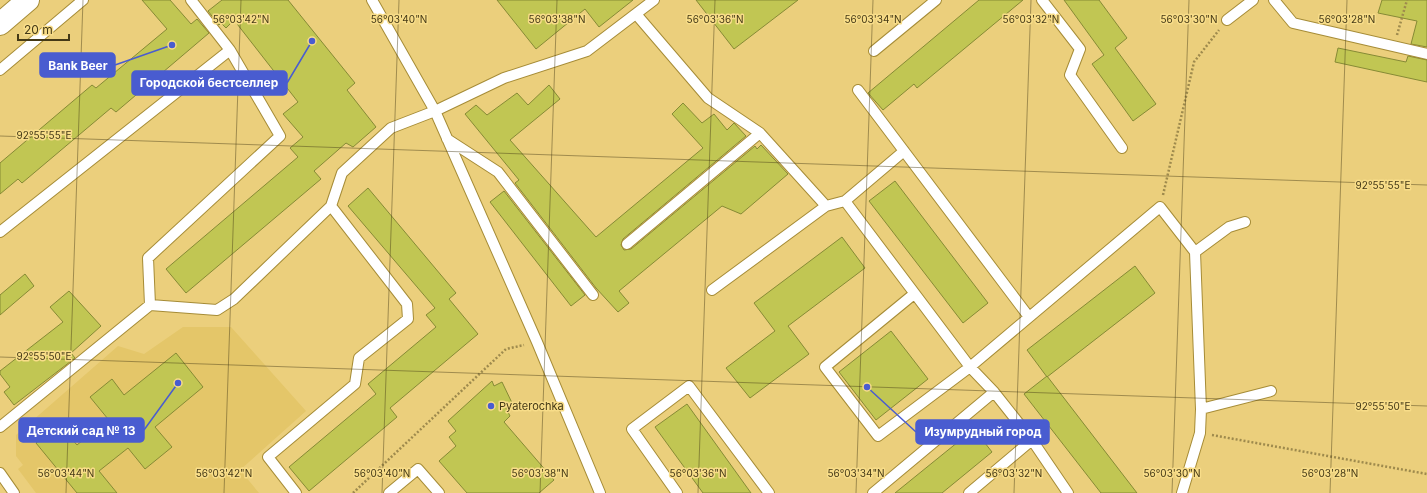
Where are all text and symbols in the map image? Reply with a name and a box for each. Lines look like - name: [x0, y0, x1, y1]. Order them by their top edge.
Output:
- text: 56°03'42"N: [213, 13, 269, 25]
- text: 56°03'40"N: [371, 13, 427, 25]
- text: 56°03'38"N: [529, 13, 585, 25]
- text: 56°03'36"N: [687, 13, 743, 25]
- text: 56°03'34"N: [844, 13, 902, 25]
- text: 56°03'32"N: [1003, 13, 1059, 25]
- text: 56°03'30"N: [1161, 13, 1218, 25]
- text: 56°03'28"N: [1319, 13, 1375, 25]
- scale bar: [18, 16, 69, 42]
- text: 20 m: [24, 22, 53, 37]
- callout: Bank Beer: [40, 53, 115, 77]
- text: Bank Beer: [48, 58, 108, 73]
- callout: Городской бестселлер: [132, 71, 287, 95]
- text: Городской бестселлер: [140, 75, 279, 90]
- text: 92°55'55"E: [17, 129, 71, 141]
- text: 92°55'55"E: [1356, 179, 1410, 191]
- text: 92°55'50"E: [16, 350, 72, 362]
- place label: Pyaterochka: [499, 399, 564, 413]
- text: 92°55'50"E: [1355, 400, 1411, 412]
- marker: Pyaterochka: [486, 401, 496, 411]
- callout: Детский сад № 13: [19, 418, 144, 442]
- callout: Изумрудный город: [916, 420, 1049, 444]
- text: Детский сад № 13: [26, 423, 136, 438]
- text: Изумрудный город: [924, 424, 1042, 439]
- text: 56°03'44"N: [38, 467, 94, 479]
- text: 56°03'42"N: [196, 467, 252, 479]
- text: 56°03'40"N: [354, 467, 410, 479]
- text: 56°03'38"N: [512, 467, 568, 479]
- text: 56°03'36"N: [670, 467, 726, 479]
- text: 56°03'34"N: [827, 467, 885, 479]
- text: 56°03'32"N: [986, 467, 1042, 479]
- text: 56°03'30"N: [1144, 467, 1201, 479]
- text: 56°03'28"N: [1302, 467, 1358, 479]

